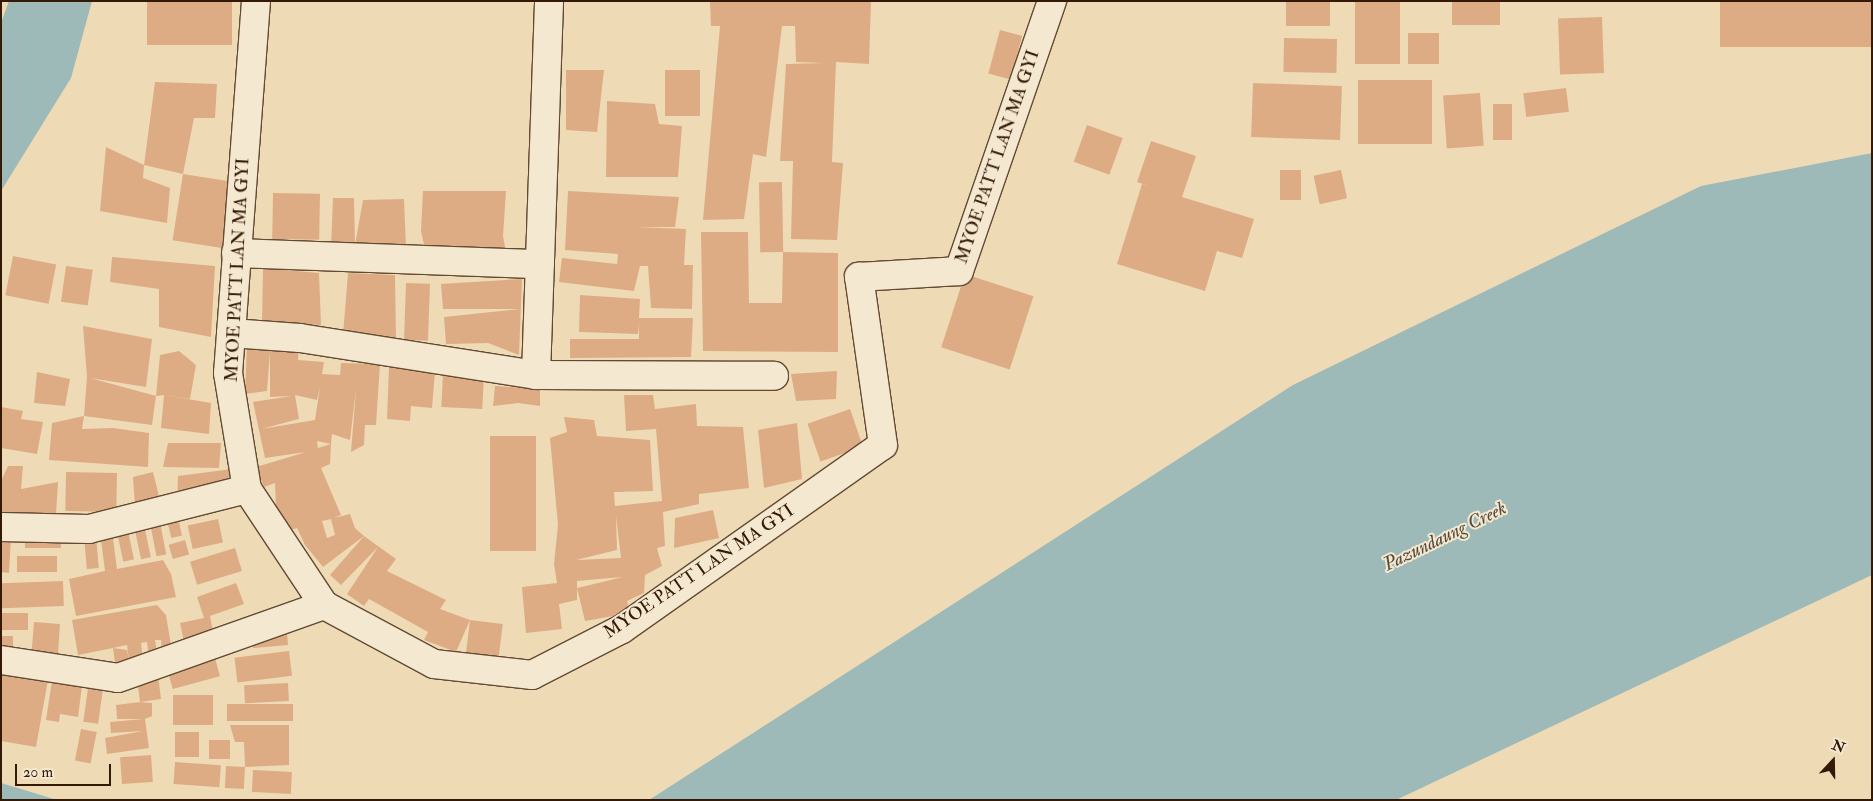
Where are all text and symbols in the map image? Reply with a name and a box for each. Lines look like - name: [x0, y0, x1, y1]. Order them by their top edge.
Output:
- street label: MYOE PATT LAN MA GYI: [951, 47, 1045, 267]
- street label: MYOE PATT LAN MA GYI: [221, 157, 255, 383]
- water label: Pazundaung Creek: [1380, 497, 1510, 577]
- street label: MYOE PATT LAN MA GYI: [600, 500, 798, 644]
- north arrow: [1808, 736, 1858, 786]
- text: N: [1830, 736, 1847, 757]
- scale bar: [18, 754, 114, 786]
- text: 20 m: [23, 763, 53, 782]

